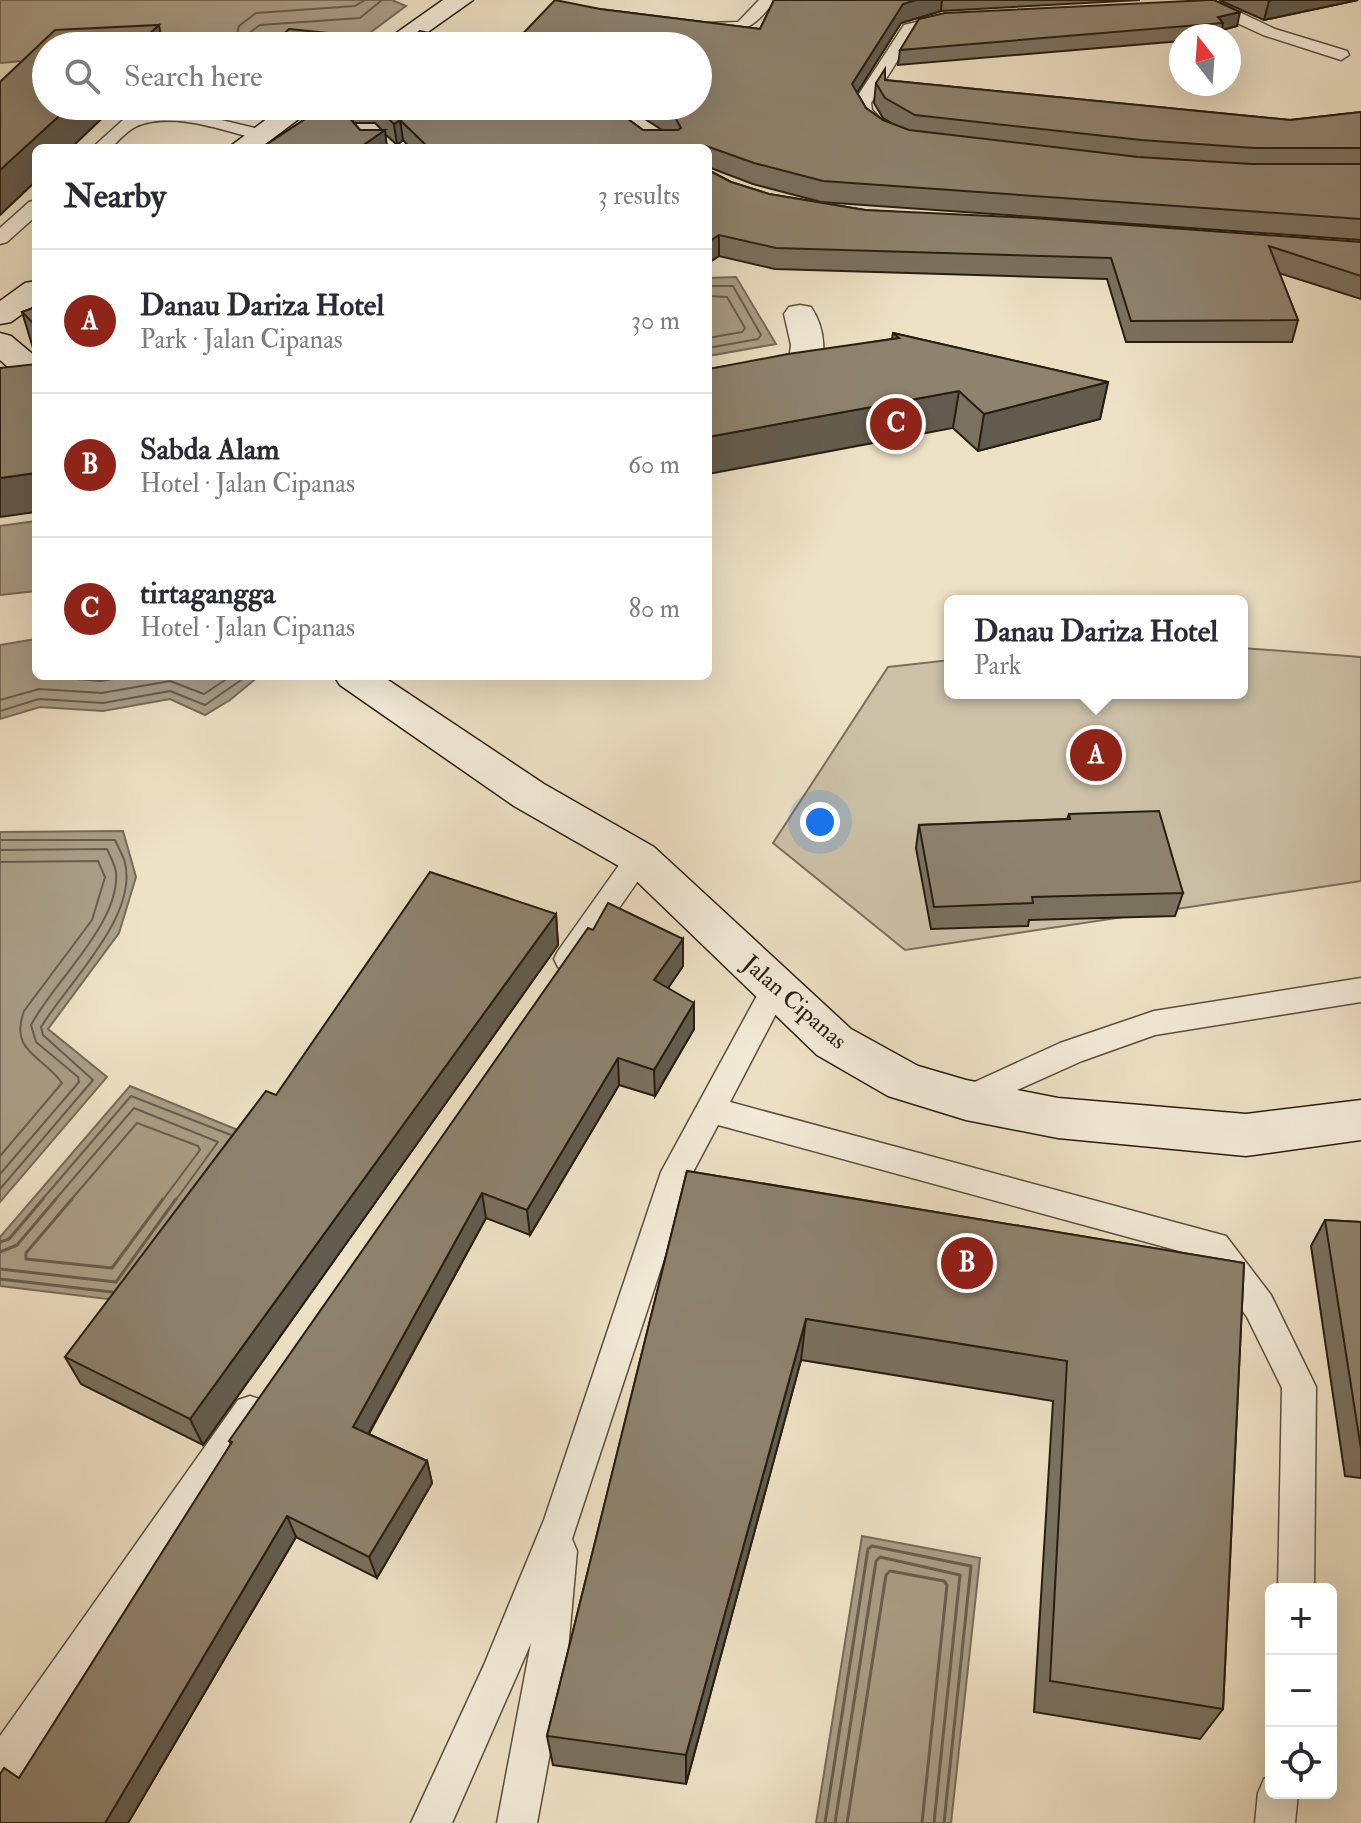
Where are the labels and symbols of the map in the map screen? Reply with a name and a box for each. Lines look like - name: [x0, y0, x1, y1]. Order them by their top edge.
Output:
- north arrow: [1169, 24, 1241, 96]
- pin: C: [870, 394, 922, 454]
- pin: A: [1070, 725, 1122, 785]
- your location: [800, 802, 840, 842]
- street label: Jalan Cipanas: [735, 948, 853, 1056]
- pin: B: [941, 1233, 993, 1293]

